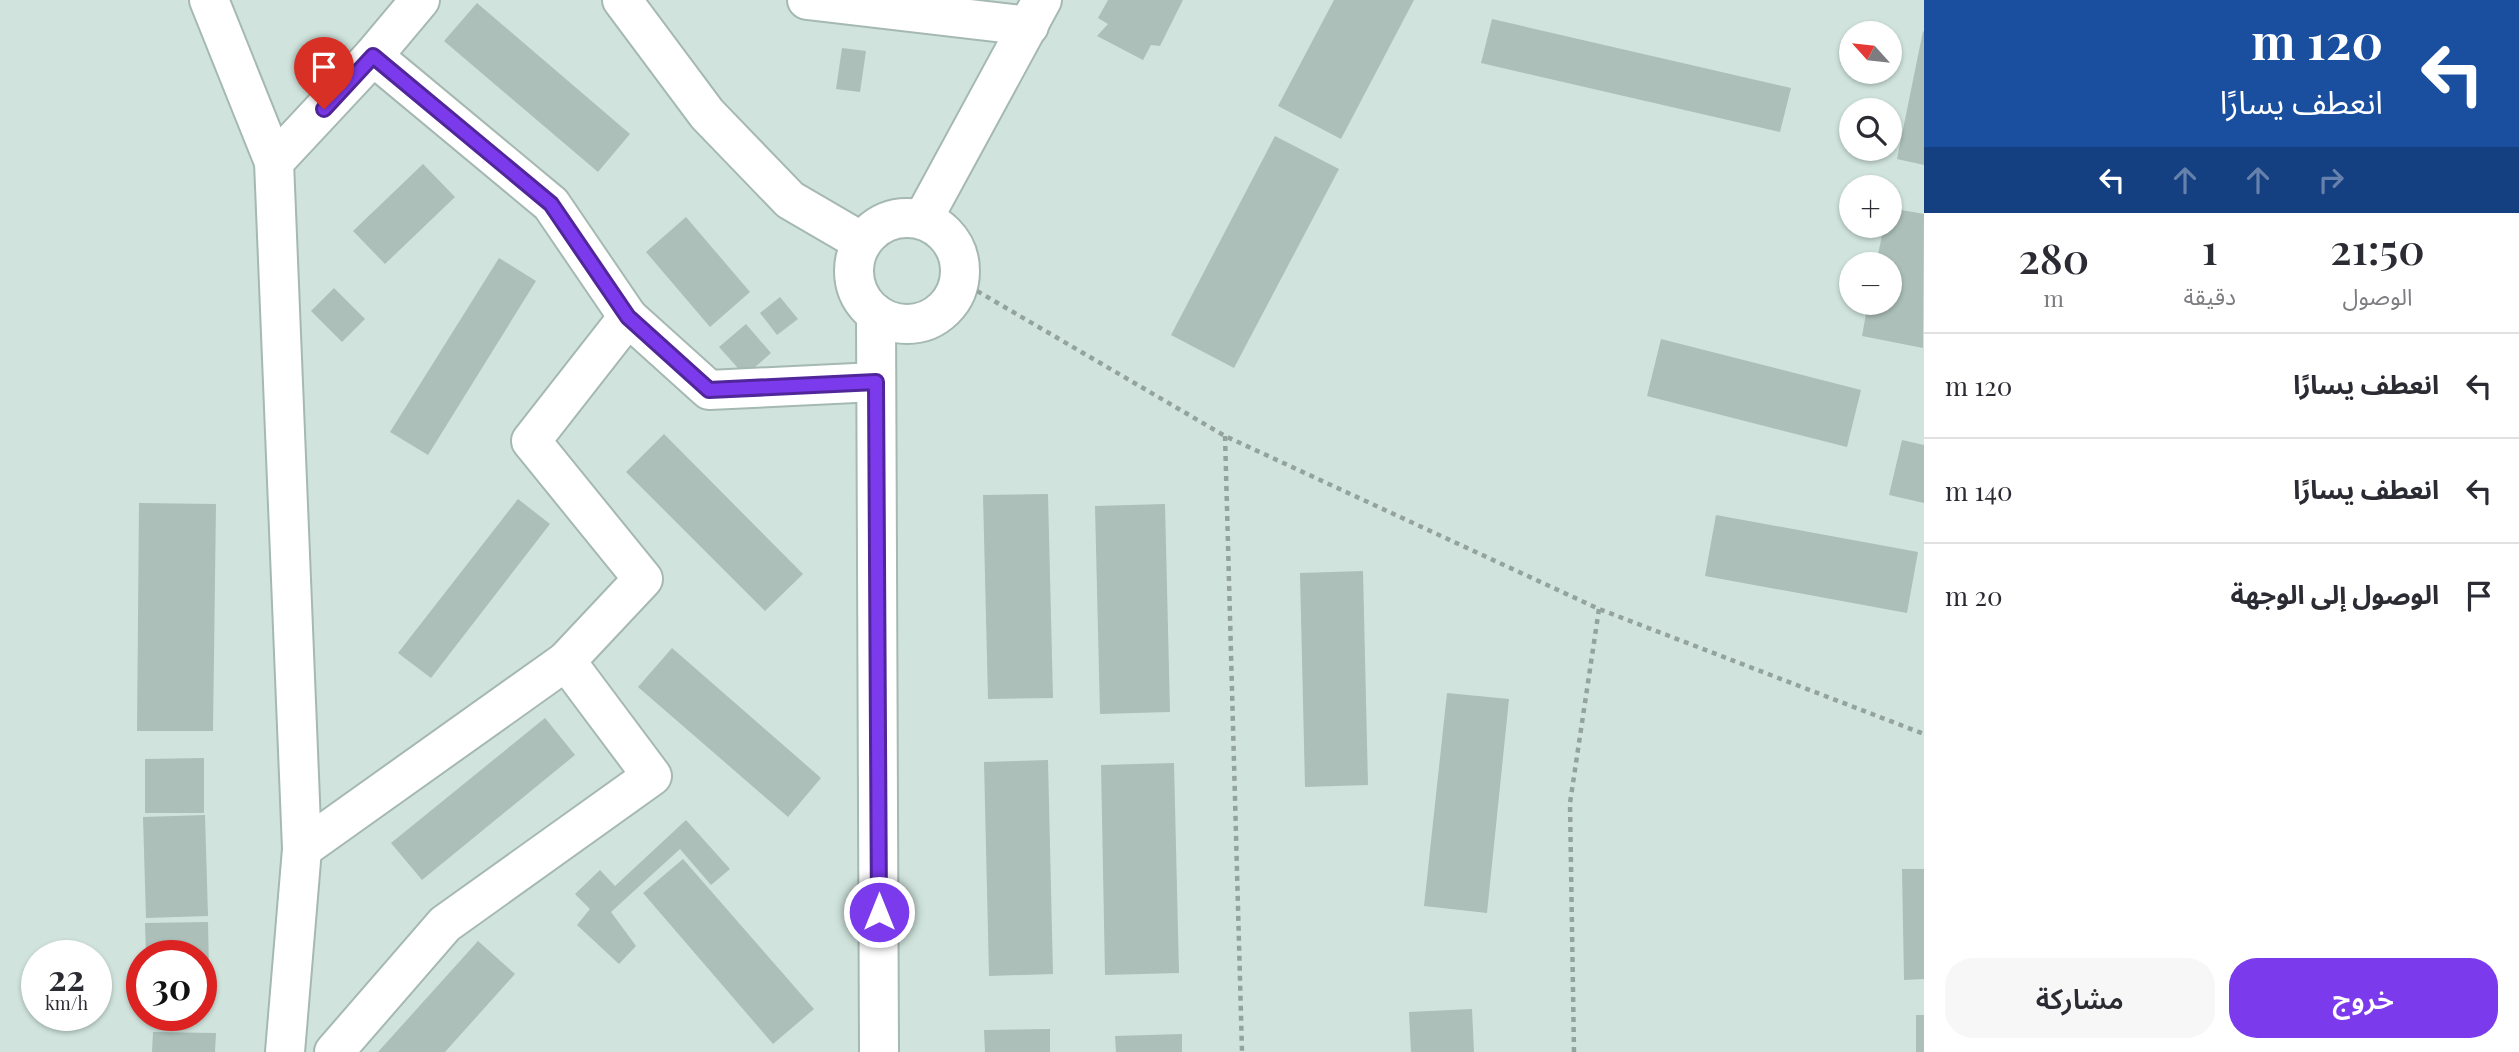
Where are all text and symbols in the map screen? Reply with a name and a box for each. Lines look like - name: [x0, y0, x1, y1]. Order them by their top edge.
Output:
- text: 120 m: [2251, 7, 2383, 72]
- north arrow: [1839, 21, 1902, 84]
- map controls: [1839, 21, 1902, 315]
- icon: left: [2407, 28, 2498, 119]
- pin: [294, 37, 354, 109]
- icon: arrive: [305, 48, 343, 86]
- text: انعطف يسارًا: [2220, 79, 2383, 122]
- button: search: [1839, 98, 1902, 161]
- icon: left: [2093, 161, 2131, 199]
- icon: ahead: [2166, 161, 2204, 199]
- icon: ahead: [2239, 161, 2277, 199]
- icon: right: [2312, 161, 2350, 199]
- button: +: [1839, 175, 1902, 238]
- text: 1: [2202, 220, 2218, 276]
- text: 21:50: [2330, 220, 2425, 276]
- text: 280: [2018, 229, 2089, 285]
- button: −: [1839, 252, 1902, 315]
- text: دقيقة: [2184, 280, 2236, 311]
- text: الوصول: [2343, 280, 2412, 311]
- text: m: [2044, 282, 2064, 313]
- text: انعطف يسارًا: [2293, 366, 2439, 401]
- icon: left: [2460, 367, 2498, 405]
- text: 120 m: [1945, 368, 2012, 403]
- text: انعطف يسارًا: [2293, 471, 2439, 506]
- icon: left: [2460, 472, 2498, 510]
- text: 140 m: [1945, 473, 2013, 508]
- text: الوصول إلى الوجهة: [2231, 576, 2439, 611]
- icon: arrive: [2460, 577, 2498, 615]
- text: 20 m: [1945, 578, 2003, 613]
- position arrow: [842, 875, 916, 949]
- speed limit sign: 30: [126, 940, 217, 1031]
- text: 22: [48, 953, 85, 1000]
- button: مشاركة: [1945, 958, 2215, 1038]
- button: خروج: [2229, 958, 2498, 1038]
- text: km/h: [45, 991, 88, 1015]

